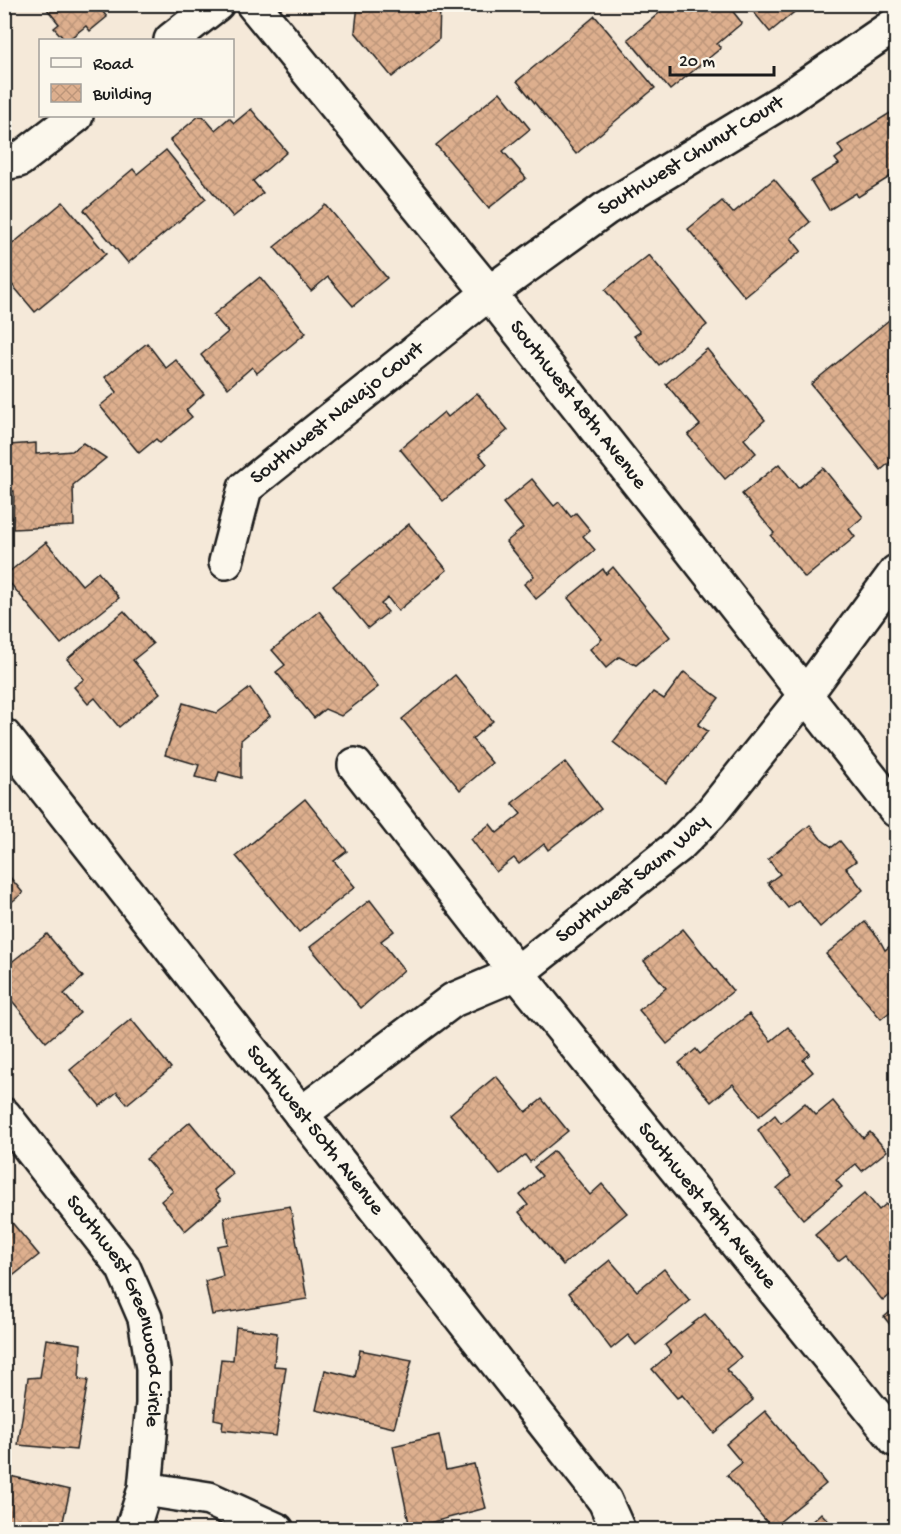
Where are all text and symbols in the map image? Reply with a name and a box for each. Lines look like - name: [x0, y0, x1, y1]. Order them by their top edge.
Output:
- legend: [39, 39, 234, 117]
- scale bar: [670, 39, 774, 77]
- text: 20 m: [679, 52, 715, 73]
- text: Road: [93, 55, 134, 76]
- text: Building: [92, 85, 152, 106]
- street label: Southwest Chunut Court: [593, 89, 791, 222]
- street label: Southwest 48th Avenue: [503, 316, 652, 496]
- street label: Southwest Navajo Court: [246, 335, 431, 491]
- street label: Southwest Saum Way: [551, 810, 714, 950]
- street label: Southwest 50th Avenue: [240, 1040, 390, 1222]
- street label: Southwest 49th Avenue: [631, 1118, 782, 1295]
- street label: Southwest Greenwood Circle: [59, 1191, 166, 1429]

